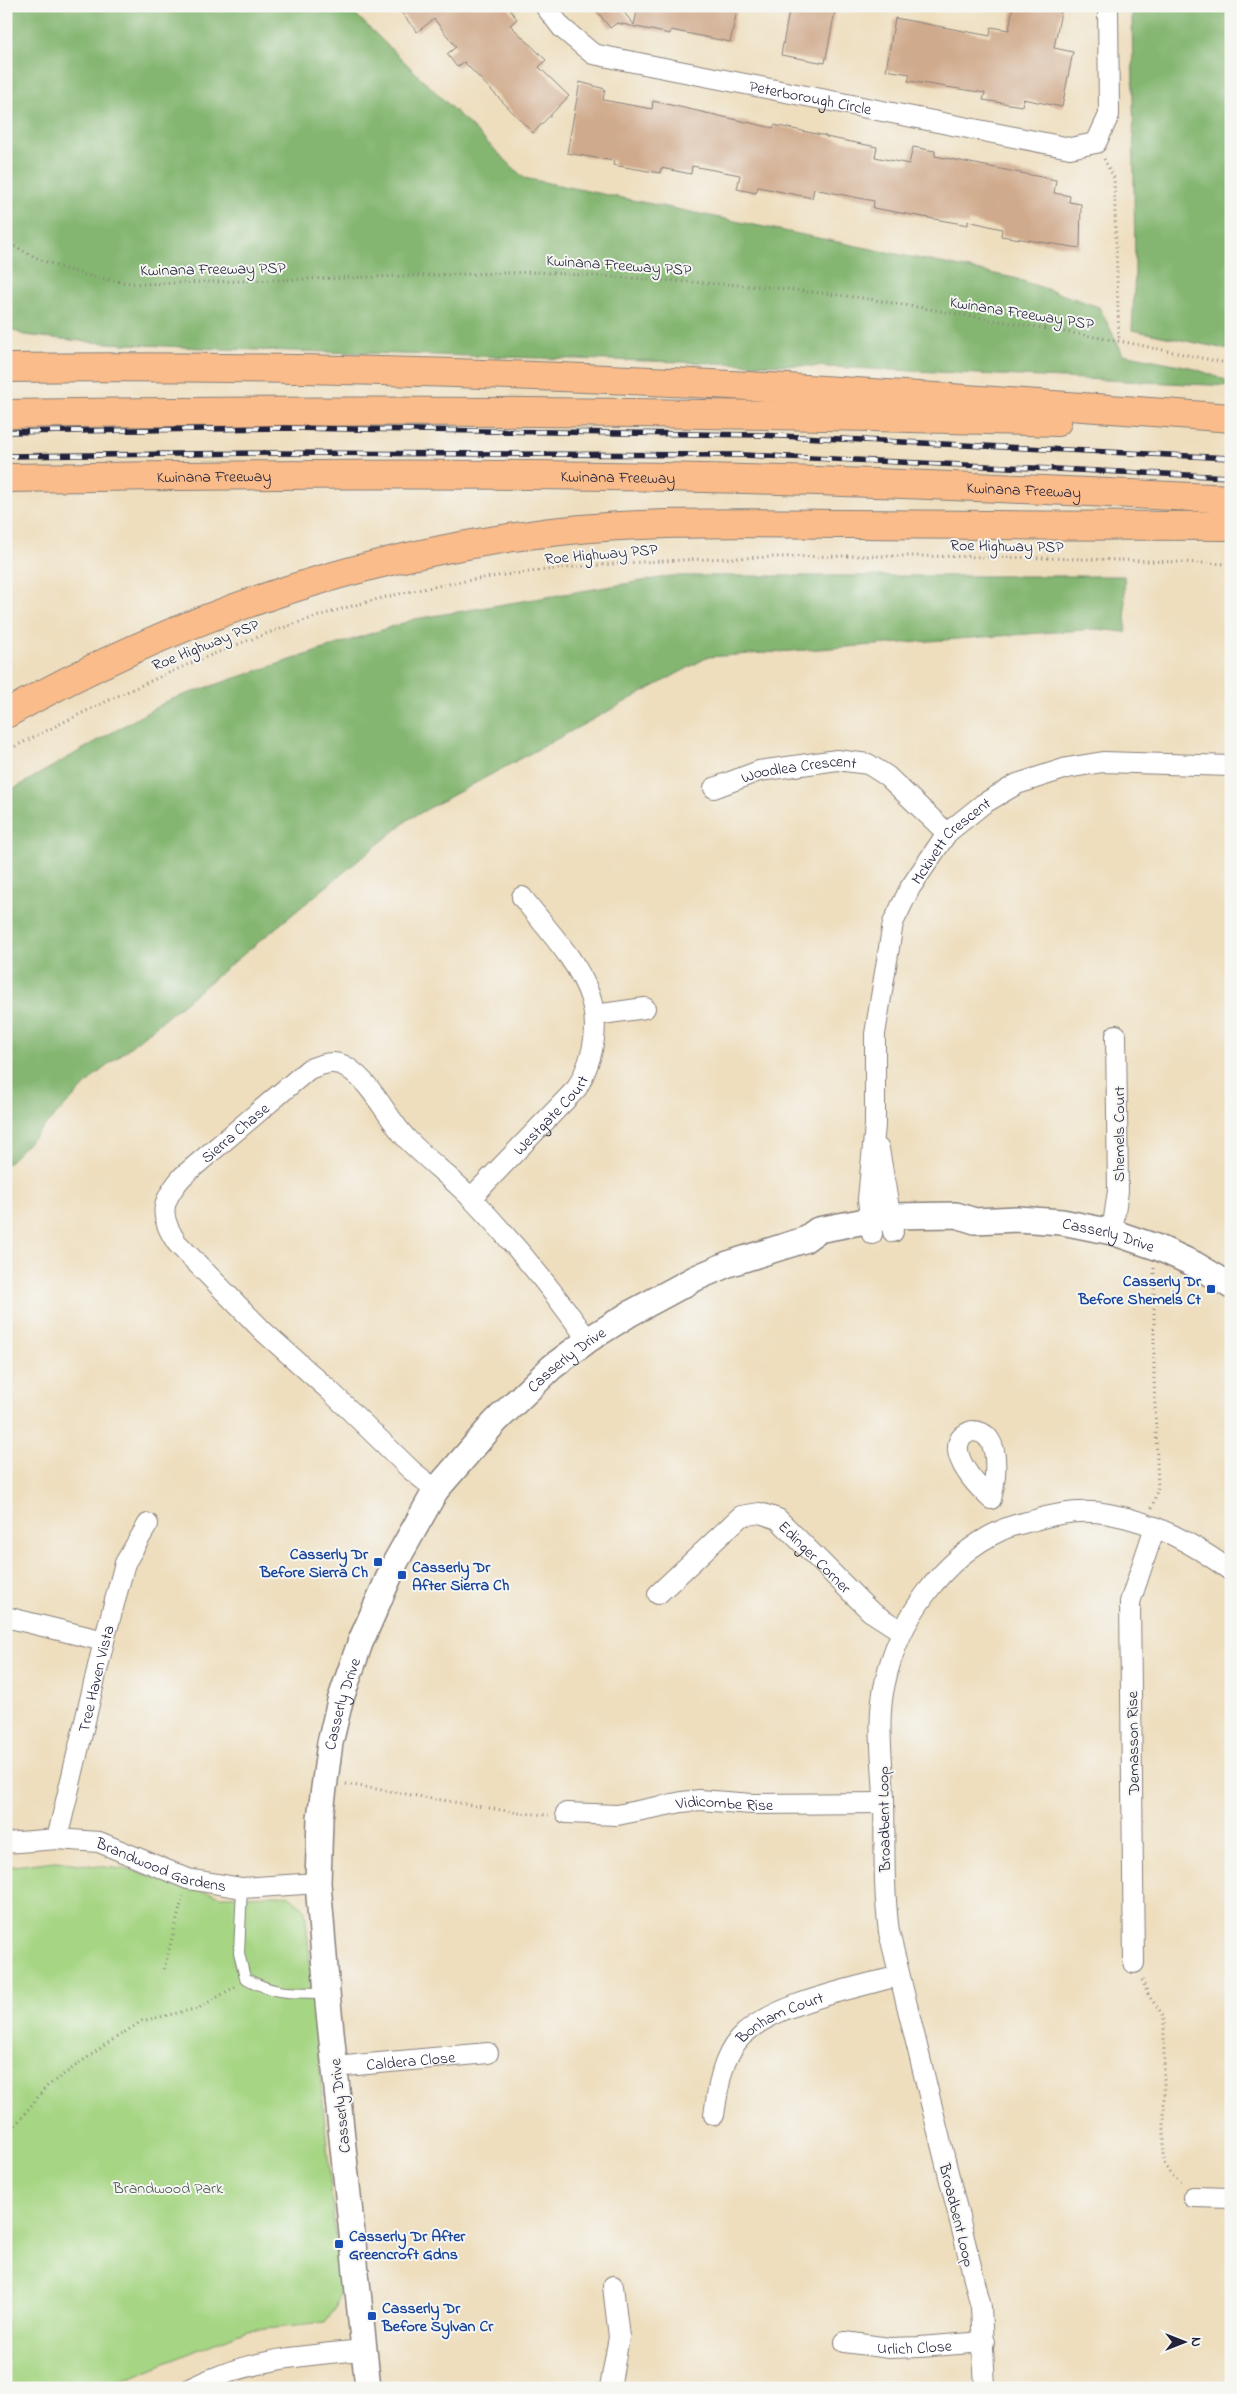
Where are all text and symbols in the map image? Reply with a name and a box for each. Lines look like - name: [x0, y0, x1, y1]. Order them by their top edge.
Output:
- street label: Peterborough Circle: [747, 75, 874, 123]
- street label: Kwinana Freeway PSP: [545, 249, 693, 283]
- street label: Kwinana Freeway PSP: [140, 257, 287, 283]
- street label: Kwinana Freeway PSP: [948, 291, 1096, 337]
- street label: Kwinana Freeway: [157, 465, 272, 490]
- street label: Kwinana Freeway: [560, 465, 676, 491]
- street label: Kwinana Freeway: [966, 477, 1082, 506]
- street label: Roe Highway PSP: [950, 534, 1065, 560]
- street label: Roe Highway PSP: [544, 538, 659, 572]
- street label: Roe Highway PSP: [149, 613, 264, 678]
- street label: Woodlea Crescent: [738, 750, 858, 791]
- street label: Mckivett Crescent: [906, 792, 996, 890]
- street label: Westgate Court: [508, 1071, 596, 1162]
- street label: Shemels Court: [1108, 1085, 1132, 1182]
- street label: Sierra Chase: [196, 1097, 276, 1170]
- street label: Casserly Drive: [1060, 1212, 1158, 1260]
- place label: Casserly Dr Before Shemels Ct: [1078, 1270, 1202, 1312]
- marker: Casserly Dr Before Shemels Ct: [1205, 1283, 1217, 1295]
- street label: Casserly Drive: [522, 1321, 612, 1399]
- street label: Edinger Corner: [772, 1516, 856, 1600]
- place label: Casserly Dr Before Sierra Ch: [259, 1543, 369, 1585]
- marker: Casserly Dr Before Sierra Ch: [372, 1556, 384, 1568]
- place label: Casserly Dr After Sierra Ch: [412, 1556, 510, 1598]
- marker: Casserly Dr After Sierra Ch: [396, 1569, 408, 1581]
- street label: Tree Haven Vista: [73, 1623, 122, 1735]
- street label: Casserly Drive: [319, 1654, 368, 1751]
- street label: Demasson Rise: [1121, 1690, 1147, 1796]
- street label: Broadbent Loop: [872, 1766, 898, 1873]
- street label: Vidicombe Rise: [673, 1790, 774, 1818]
- street label: Brandwood Gardens: [91, 1832, 228, 1899]
- street label: Bonham Court: [730, 1986, 827, 2050]
- street label: Caldera Close: [365, 2046, 457, 2078]
- street label: Casserly Drive: [324, 2057, 358, 2154]
- street label: Broadbent Loop: [931, 2160, 981, 2270]
- park label: Brandwood Park: [112, 2177, 224, 2201]
- place label: Casserly Dr After Greencroft Gdns: [349, 2225, 466, 2267]
- marker: Casserly Dr After Greencroft Gdns: [333, 2238, 345, 2250]
- place label: Casserly Dr Before Sylvan Cr: [381, 2297, 494, 2340]
- marker: Casserly Dr Before Sylvan Cr: [366, 2310, 378, 2322]
- north arrow: [1160, 2316, 1210, 2366]
- street label: Urlich Close: [876, 2334, 954, 2362]
- text: N: [1185, 2337, 1206, 2347]

